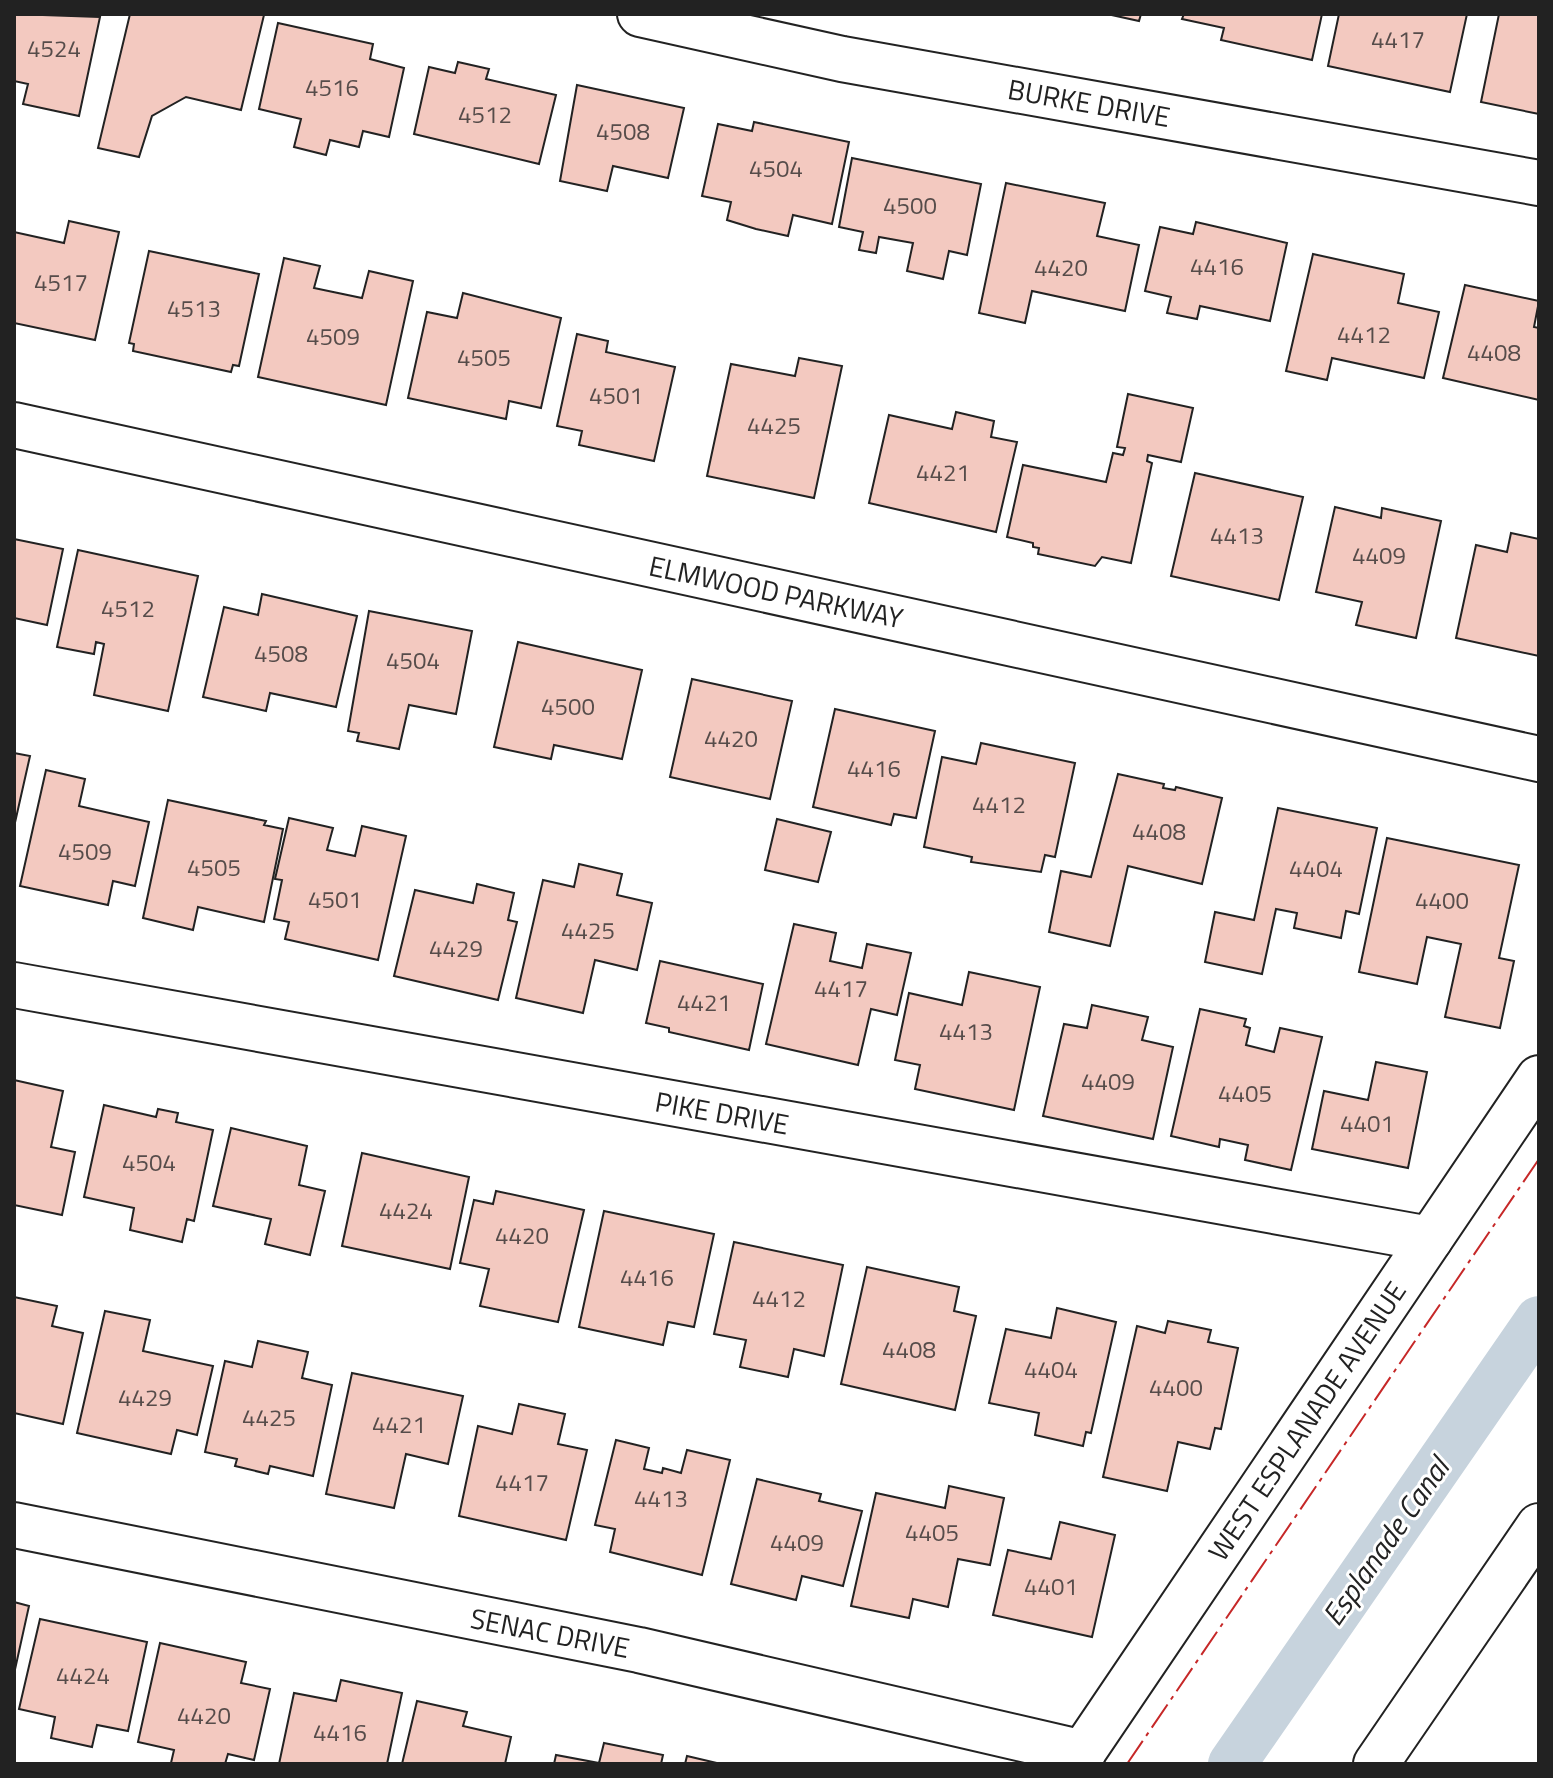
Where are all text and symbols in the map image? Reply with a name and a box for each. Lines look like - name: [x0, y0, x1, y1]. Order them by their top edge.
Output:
- house number: 4417: [1371, 21, 1425, 57]
- house number: 4524: [27, 30, 81, 66]
- street label: BURKE DRIVE: [1005, 67, 1174, 138]
- house number: 4516: [305, 69, 359, 105]
- house number: 4512: [458, 96, 512, 132]
- house number: 4508: [596, 113, 650, 149]
- house number: 4504: [749, 150, 803, 186]
- house number: 4500: [883, 187, 937, 223]
- house number: 4416: [1190, 248, 1244, 284]
- house number: 4420: [1034, 249, 1088, 285]
- house number: 4517: [34, 264, 88, 300]
- house number: 4513: [167, 290, 221, 326]
- house number: 4412: [1337, 316, 1391, 352]
- house number: 4509: [306, 318, 360, 354]
- house number: 4408: [1467, 334, 1521, 370]
- house number: 4505: [457, 339, 511, 375]
- house number: 4501: [589, 377, 643, 413]
- house number: 4425: [747, 407, 801, 443]
- house number: 4421: [916, 454, 970, 490]
- house number: 4413: [1210, 517, 1264, 553]
- house number: 4409: [1352, 537, 1406, 573]
- street label: ELMWOOD PARKWAY: [645, 544, 907, 639]
- house number: 4512: [101, 590, 155, 626]
- house number: 4508: [254, 635, 308, 671]
- house number: 4504: [386, 642, 440, 678]
- house number: 4500: [541, 688, 595, 724]
- house number: 4420: [704, 720, 758, 756]
- house number: 4416: [847, 750, 901, 786]
- house number: 4412: [972, 786, 1026, 822]
- house number: 4408: [1132, 813, 1186, 849]
- house number: 4509: [58, 833, 112, 869]
- house number: 4505: [187, 849, 241, 885]
- house number: 4404: [1289, 850, 1343, 886]
- house number: 4501: [308, 881, 362, 917]
- house number: 4400: [1415, 882, 1469, 918]
- house number: 4425: [561, 912, 615, 948]
- house number: 4429: [429, 930, 483, 966]
- house number: 4417: [814, 970, 868, 1006]
- house number: 4421: [677, 984, 731, 1020]
- house number: 4413: [939, 1013, 993, 1049]
- house number: 4409: [1081, 1063, 1135, 1099]
- house number: 4405: [1218, 1075, 1272, 1111]
- street label: PIKE DRIVE: [652, 1080, 792, 1145]
- house number: 4401: [1340, 1105, 1394, 1141]
- house number: 4504: [122, 1144, 176, 1180]
- house number: 4424: [379, 1192, 433, 1228]
- house number: 4420: [495, 1217, 549, 1253]
- house number: 4416: [620, 1259, 674, 1295]
- street label: WEST ESPLANADE AVENUE: [1197, 1272, 1416, 1569]
- house number: 4412: [752, 1280, 806, 1316]
- house number: 4408: [882, 1331, 936, 1367]
- house number: 4404: [1024, 1351, 1078, 1387]
- house number: 4400: [1149, 1369, 1203, 1405]
- house number: 4429: [118, 1379, 172, 1415]
- house number: 4425: [242, 1399, 296, 1435]
- house number: 4421: [372, 1406, 426, 1442]
- water label: Esplanade Canal: [1310, 1445, 1462, 1635]
- house number: 4417: [495, 1464, 549, 1500]
- house number: 4413: [634, 1480, 688, 1516]
- house number: 4405: [905, 1514, 959, 1550]
- house number: 4409: [770, 1524, 824, 1560]
- house number: 4401: [1024, 1568, 1078, 1604]
- street label: SENAC DRIVE: [467, 1596, 633, 1669]
- house number: 4424: [56, 1657, 110, 1693]
- house number: 4420: [177, 1697, 231, 1733]
- house number: 4416: [313, 1714, 367, 1750]

